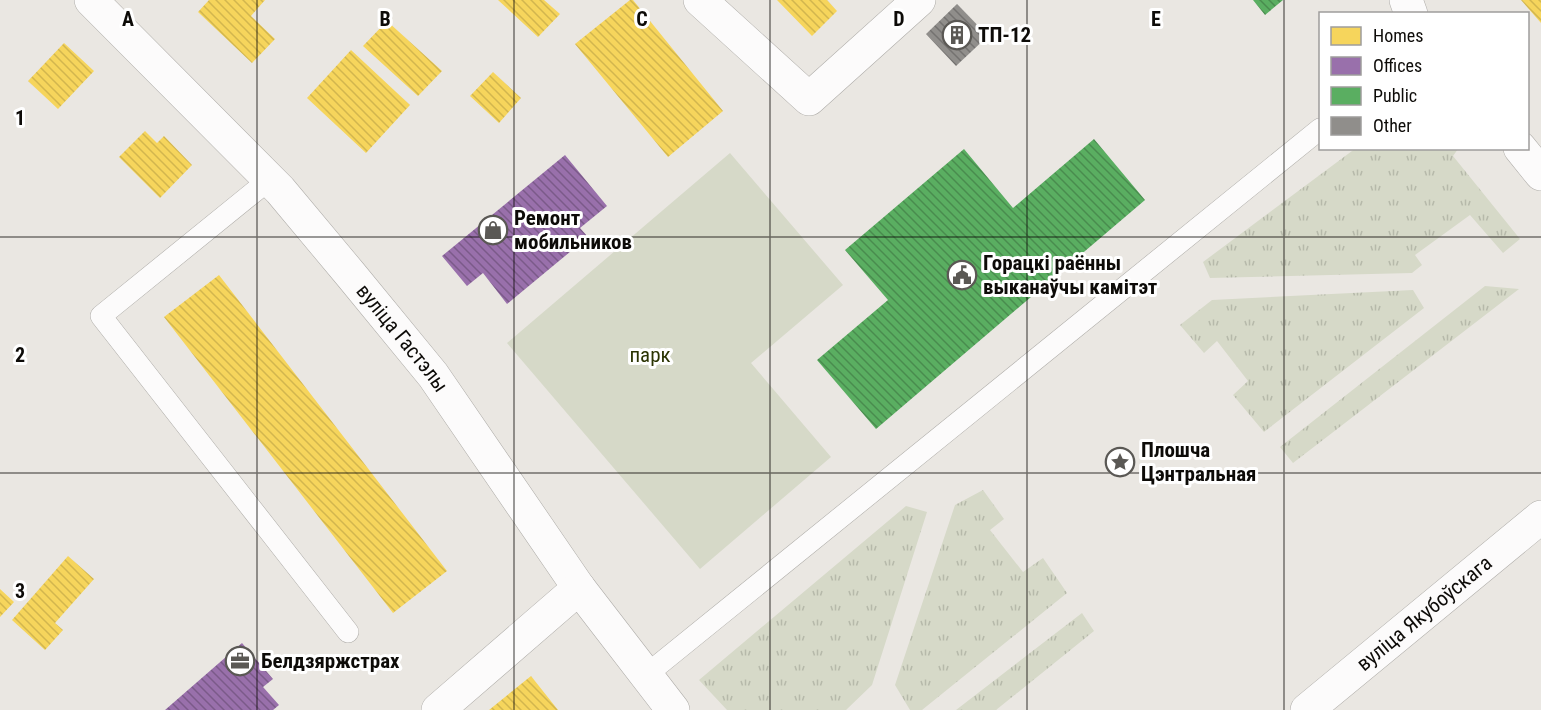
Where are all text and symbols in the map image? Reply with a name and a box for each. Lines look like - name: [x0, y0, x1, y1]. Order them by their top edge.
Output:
- text: A: [122, 7, 134, 31]
- text: B: [379, 7, 391, 31]
- text: C: [636, 7, 648, 31]
- text: D: [893, 7, 905, 31]
- text: E: [1151, 7, 1161, 31]
- legend: [1319, 12, 1529, 150]
- building icon: ТП-12: [941, 19, 973, 51]
- place label: ТП-12: [978, 23, 1031, 47]
- text: Homes: [1373, 25, 1423, 46]
- text: Offices: [1373, 55, 1422, 76]
- text: Public: [1373, 85, 1417, 106]
- text: 1: [15, 106, 25, 130]
- text: Other: [1373, 115, 1412, 136]
- place label: Ремонт мобильников: [514, 206, 632, 254]
- shop icon: Ремонт мобильников: [477, 214, 509, 246]
- place label: Горацкі раённы выканаўчы камітэт: [983, 251, 1158, 299]
- public building icon: Горацкі раённы выканаўчы камітэт: [946, 259, 978, 291]
- street label: вуліца Гастэлы: [351, 279, 453, 397]
- text: 2: [15, 343, 25, 367]
- park label: парк: [629, 343, 671, 367]
- place label: Плошча Цэнтральная: [1141, 438, 1256, 486]
- place icon: Плошча Цэнтральная: [1104, 446, 1136, 478]
- street label: вуліца Якубоўскага: [1352, 551, 1497, 676]
- text: 3: [15, 579, 25, 603]
- office icon: Белдзяржстрах: [224, 645, 256, 677]
- place label: Белдзяржстрах: [261, 649, 400, 673]

